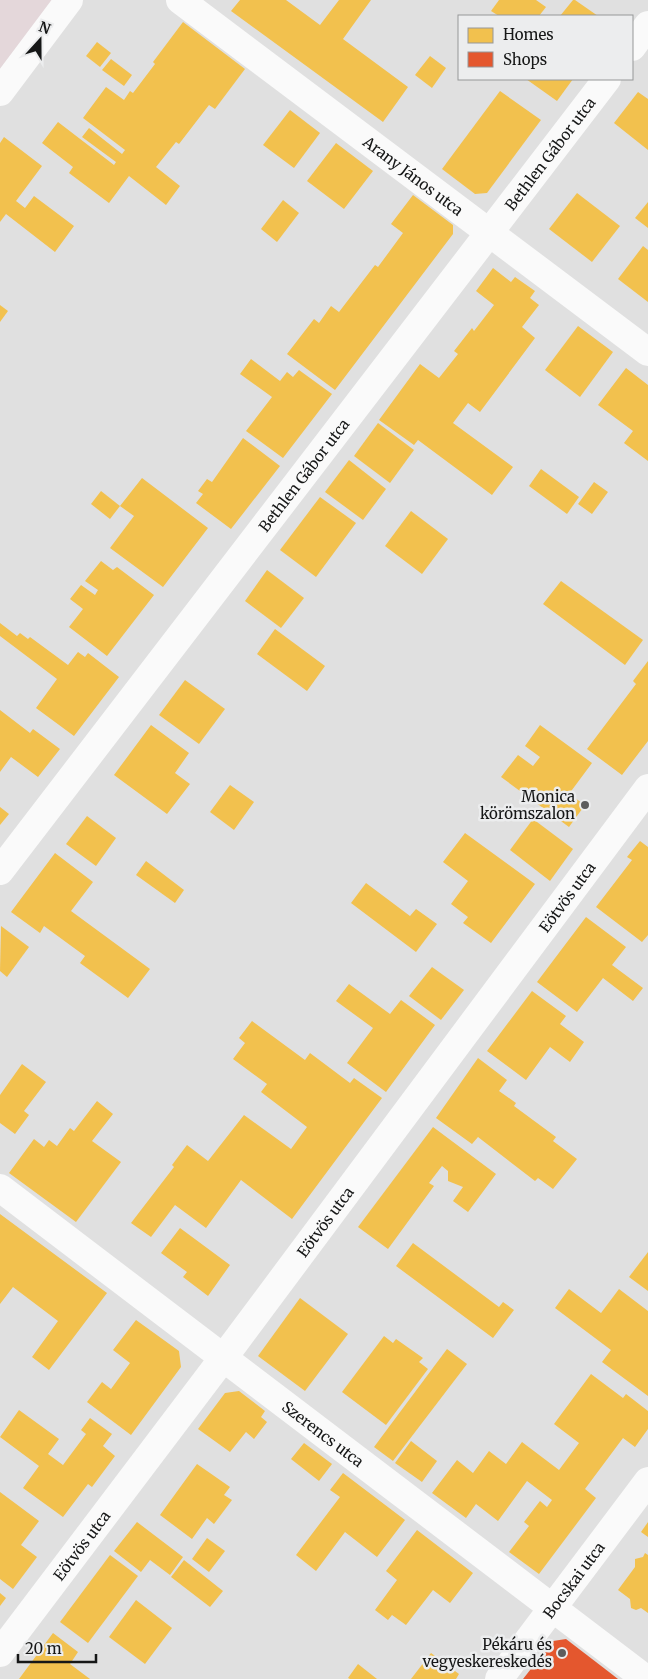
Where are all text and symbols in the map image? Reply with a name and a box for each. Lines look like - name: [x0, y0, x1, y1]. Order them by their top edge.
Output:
- north arrow: [15, 15, 65, 65]
- legend: [458, 15, 633, 80]
- text: N: [36, 17, 53, 38]
- text: Homes: [503, 25, 554, 44]
- text: Shops: [503, 50, 547, 69]
- street label: Bethlen Gábor utca: [501, 93, 599, 214]
- street label: Arany János utca: [359, 131, 467, 219]
- street label: Bethlen Gábor utca: [254, 415, 353, 535]
- place label: Monica körömszalon: [480, 787, 575, 823]
- marker: Monica körömszalon: [579, 799, 591, 811]
- street label: Eötvös utca: [534, 858, 599, 936]
- street label: Eötvös utca: [293, 1183, 357, 1261]
- street label: Szerencs utca: [279, 1397, 368, 1471]
- street label: Eötvös utca: [49, 1507, 114, 1584]
- street label: Bocskai utca: [539, 1538, 608, 1622]
- scale bar: [18, 1632, 95, 1664]
- place label: Pékáru és vegyeskereskedés: [421, 1635, 552, 1671]
- text: 20 m: [25, 1639, 62, 1658]
- marker: Pékáru és vegyeskereskedés: [556, 1647, 568, 1659]

